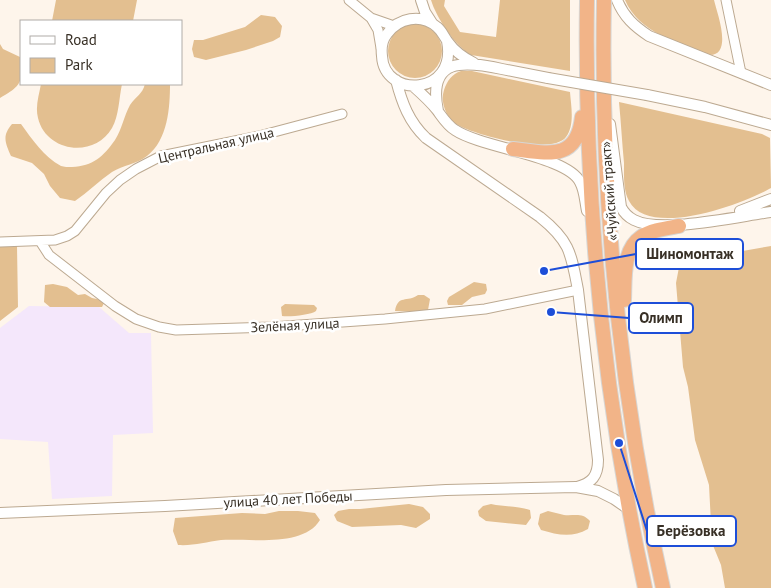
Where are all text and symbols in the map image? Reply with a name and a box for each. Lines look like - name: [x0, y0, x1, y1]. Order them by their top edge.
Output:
- legend: [20, 20, 182, 85]
- text: Road: [65, 30, 97, 49]
- text: Park: [65, 55, 93, 74]
- street label: Центральная улица: [156, 123, 276, 167]
- street label: «Чуйский тракт»: [597, 140, 621, 242]
- callout: Шиномонтаж: [636, 239, 743, 269]
- text: Шиномонтаж: [646, 244, 734, 263]
- callout: Олимп: [629, 303, 693, 333]
- text: Олимп: [639, 308, 683, 327]
- street label: Зелёная улица: [250, 314, 340, 336]
- street label: улица 40 лет Победы: [223, 487, 353, 511]
- callout: Берёзовка: [647, 516, 736, 546]
- text: Берёзовка: [657, 521, 725, 540]

